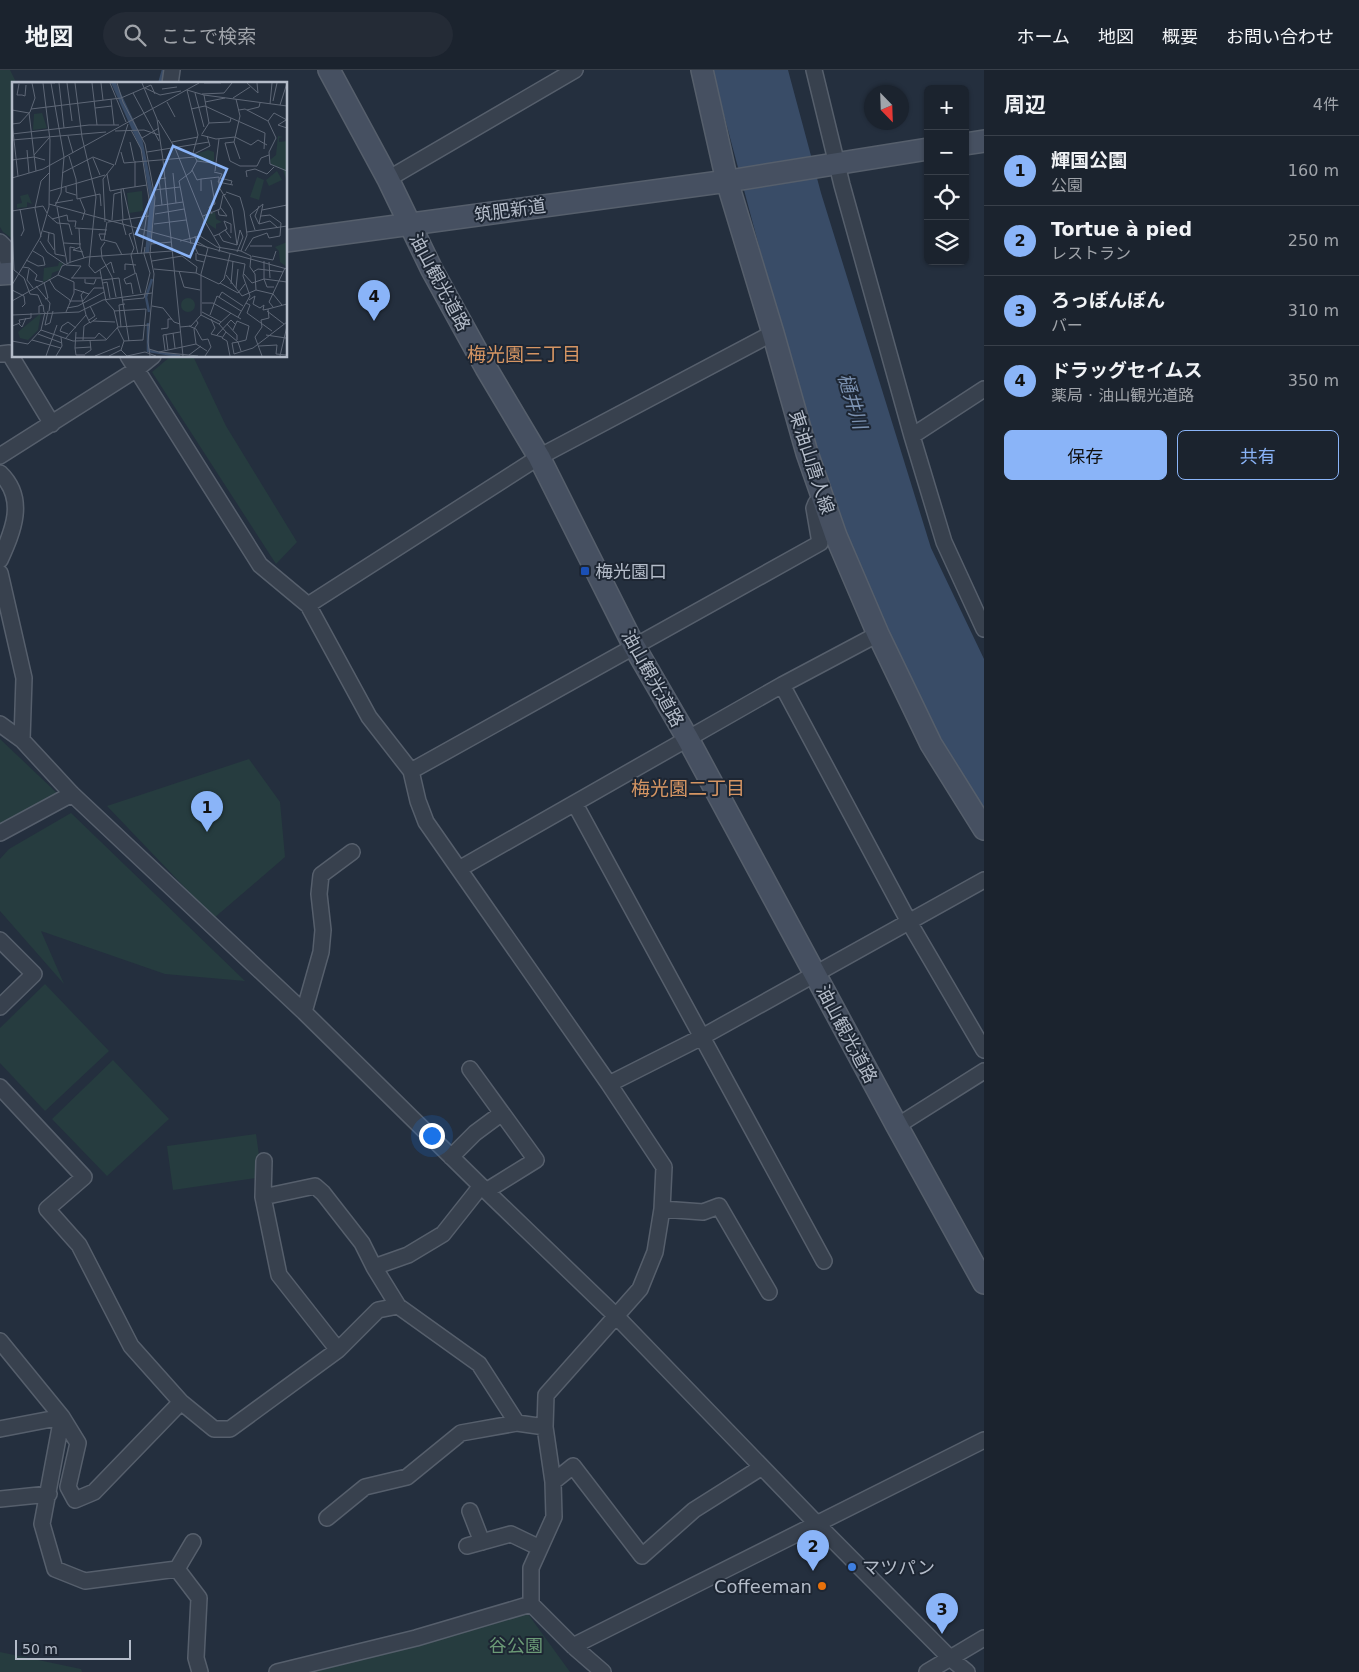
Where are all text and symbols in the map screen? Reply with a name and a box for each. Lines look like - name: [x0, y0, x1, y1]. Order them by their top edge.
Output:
- search box: [103, 12, 453, 57]
- icon: search: [121, 21, 149, 49]
- text: 地図: [25, 23, 73, 51]
- text: ここで検索: [161, 25, 256, 47]
- text: ホーム: [1017, 26, 1070, 47]
- text: 地図: [1098, 26, 1134, 47]
- text: 概要: [1162, 26, 1198, 47]
- text: お問い合わせ: [1226, 26, 1334, 47]
- inset map: [12, 82, 288, 358]
- north arrow: [864, 85, 909, 130]
- map controls: [924, 85, 969, 265]
- button: +: [924, 85, 969, 130]
- text: 周辺: [1004, 93, 1046, 117]
- text: 4件: [1313, 95, 1339, 114]
- button: −: [924, 130, 969, 175]
- text: 輝国公園: [1051, 149, 1127, 171]
- text: 1: [1014, 161, 1026, 180]
- text: 160 m: [1288, 161, 1339, 180]
- button: locate: [924, 175, 969, 220]
- text: 公園: [1051, 176, 1083, 195]
- street label: 筑肥新道: [473, 195, 547, 225]
- text: Tortue à pied: [1051, 218, 1192, 240]
- button: layers: [924, 220, 969, 265]
- street label: 油山観光道路: [405, 229, 475, 335]
- text: 2: [1014, 231, 1026, 250]
- text: 250 m: [1288, 231, 1339, 250]
- text: レストラン: [1051, 244, 1131, 263]
- pin: 4: [358, 280, 390, 321]
- text: ろっぽんぽん: [1051, 289, 1165, 311]
- text: 3: [1014, 301, 1026, 320]
- text: 310 m: [1288, 301, 1339, 320]
- text: バー: [1051, 316, 1083, 335]
- district label: 梅光園三丁目: [467, 343, 581, 365]
- text: ドラッグセイムス: [1051, 359, 1203, 381]
- water label: 樋井川: [834, 371, 872, 433]
- text: 4: [1014, 371, 1026, 390]
- text: 350 m: [1288, 371, 1339, 390]
- text: 薬局 · 油山観光道路: [1051, 386, 1194, 405]
- street label: 東油山唐人線: [785, 407, 839, 517]
- button: 保存: [1004, 430, 1167, 480]
- button: 共有: [1177, 430, 1339, 480]
- place label: 梅光園口: [595, 561, 667, 582]
- marker: 梅光園口: [579, 565, 591, 577]
- street label: 油山観光道路: [618, 626, 688, 730]
- district label: 梅光園二丁目: [631, 777, 745, 799]
- pin: 1: [191, 791, 223, 832]
- street label: 油山観光道路: [812, 981, 882, 1087]
- your location: [419, 1123, 445, 1149]
- pin: 2: [797, 1530, 829, 1571]
- place label: マツパン: [862, 1557, 935, 1578]
- marker: マツパン: [846, 1561, 858, 1573]
- place label: Coffeeman: [714, 1576, 812, 1597]
- marker: Coffeeman: [816, 1580, 828, 1592]
- pin: 3: [926, 1593, 958, 1634]
- park label: 谷公園: [489, 1635, 543, 1656]
- scale bar: [15, 1637, 131, 1660]
- text: 50 m: [22, 1641, 58, 1657]

